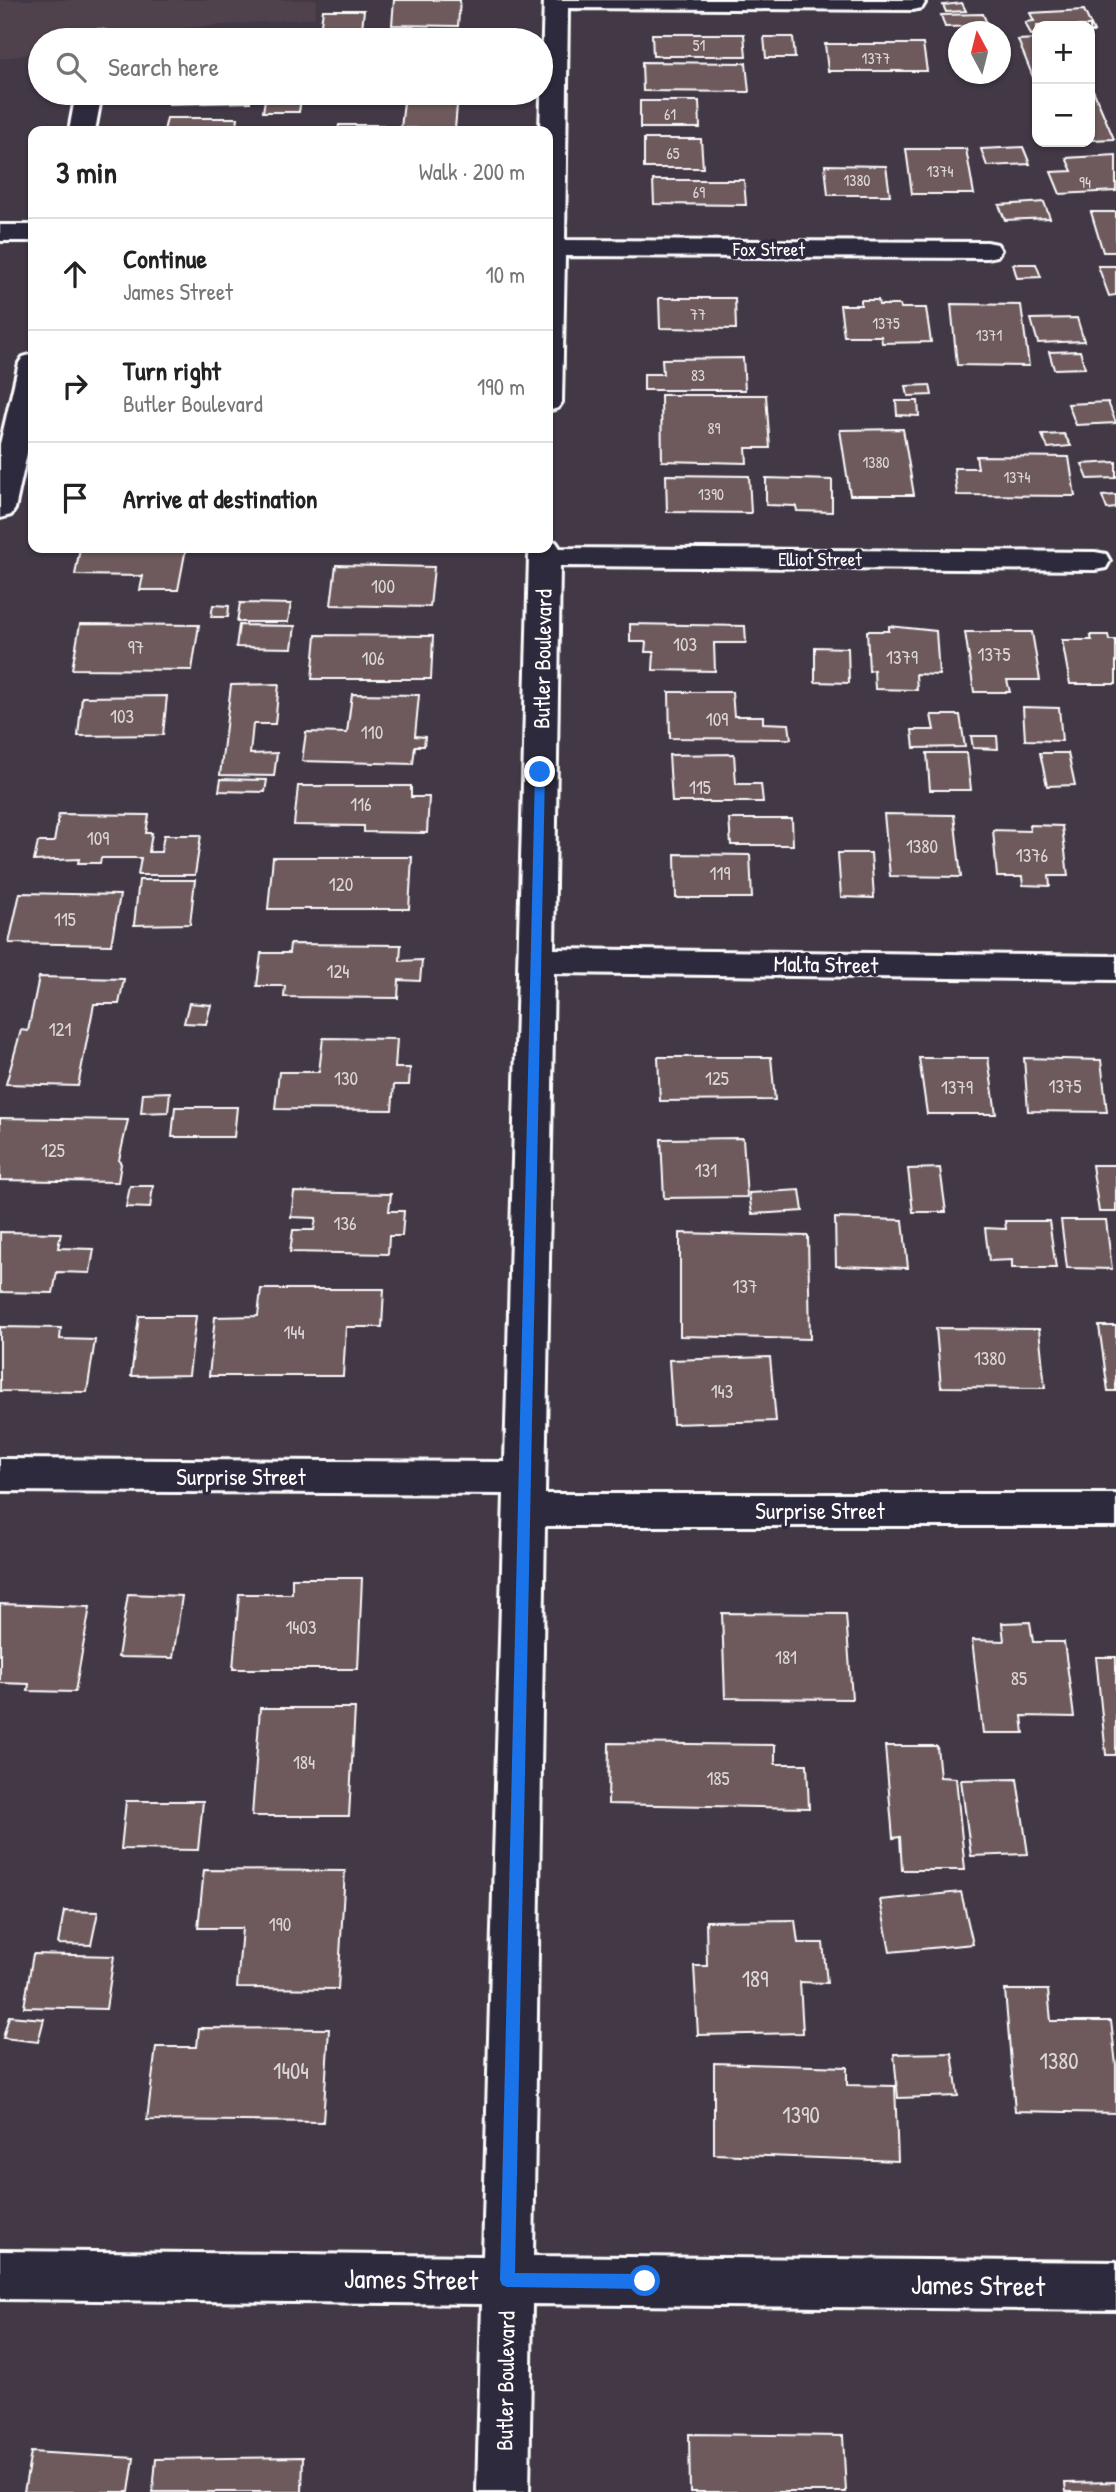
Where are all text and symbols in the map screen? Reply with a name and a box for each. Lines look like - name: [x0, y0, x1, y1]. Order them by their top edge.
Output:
- north arrow: [948, 21, 1011, 84]
- map controls: [1032, 21, 1095, 147]
- button: +: [1032, 21, 1095, 84]
- search box: [28, 28, 553, 105]
- house number: 51: [693, 34, 705, 56]
- house number: 1377: [862, 47, 890, 69]
- icon: search: [52, 48, 90, 86]
- text: Search here: [108, 49, 219, 84]
- button: −: [1032, 84, 1095, 147]
- house number: 61: [664, 103, 676, 125]
- house number: 65: [666, 142, 680, 164]
- text: 3 min: [56, 152, 117, 192]
- text: Walk · 200 m: [419, 156, 525, 187]
- house number: 1374: [927, 160, 953, 182]
- house number: 1380: [843, 169, 871, 191]
- house number: 94: [1079, 171, 1091, 193]
- house number: 69: [693, 181, 705, 203]
- street label: Fox Street: [732, 236, 805, 262]
- text: Continue: [123, 241, 207, 276]
- icon: ahead: [56, 255, 94, 293]
- text: 10 m: [485, 259, 525, 290]
- text: James Street: [123, 276, 233, 307]
- house number: 77: [690, 303, 706, 325]
- house number: 1375: [872, 312, 900, 334]
- house number: 1371: [976, 324, 1003, 346]
- text: Turn right: [123, 353, 221, 388]
- house number: 83: [691, 364, 705, 386]
- icon: right: [56, 367, 94, 405]
- text: 190 m: [477, 371, 525, 402]
- text: Butler Boulevard: [123, 388, 263, 419]
- house number: 89: [708, 417, 721, 439]
- house number: 1380: [862, 451, 890, 473]
- house number: 1374: [1004, 466, 1030, 488]
- icon: arrive: [56, 479, 94, 517]
- text: Arrive at destination: [123, 481, 318, 516]
- house number: 1390: [698, 483, 724, 505]
- street label: Elliot Street: [778, 546, 862, 572]
- house number: 100: [371, 573, 395, 599]
- street label: Butler Boulevard: [525, 589, 559, 729]
- house number: 103: [673, 631, 697, 657]
- house number: 97: [128, 634, 144, 660]
- house number: 1375: [978, 641, 1010, 667]
- house number: 1379: [886, 644, 918, 670]
- house number: 106: [362, 645, 385, 671]
- house number: 103: [110, 703, 134, 729]
- house number: 109: [706, 706, 728, 732]
- house number: 110: [361, 719, 383, 745]
- route end: [524, 756, 555, 787]
- house number: 115: [689, 774, 711, 800]
- house number: 116: [350, 791, 372, 817]
- house number: 109: [87, 825, 109, 851]
- house number: 1380: [906, 833, 938, 859]
- house number: 1376: [1016, 842, 1048, 868]
- house number: 119: [710, 860, 730, 886]
- house number: 120: [329, 871, 353, 897]
- house number: 115: [54, 906, 76, 932]
- street label: Malta Street: [773, 948, 880, 980]
- house number: 124: [327, 958, 349, 984]
- house number: 121: [49, 1016, 71, 1042]
- house number: 130: [334, 1065, 358, 1091]
- house number: 125: [705, 1065, 729, 1091]
- house number: 1375: [1049, 1073, 1081, 1099]
- house number: 1379: [941, 1074, 973, 1100]
- house number: 125: [41, 1137, 65, 1163]
- house number: 131: [695, 1157, 717, 1183]
- house number: 136: [334, 1210, 357, 1236]
- house number: 137: [733, 1273, 757, 1299]
- house number: 144: [283, 1319, 305, 1345]
- house number: 1380: [974, 1345, 1006, 1371]
- house number: 143: [711, 1378, 733, 1404]
- street label: Surprise Street: [176, 1461, 307, 1492]
- street label: Surprise Street: [755, 1495, 886, 1526]
- house number: 1403: [285, 1614, 317, 1640]
- house number: 181: [775, 1644, 797, 1670]
- house number: 85: [1011, 1665, 1027, 1691]
- house number: 184: [293, 1749, 315, 1775]
- house number: 185: [706, 1765, 730, 1791]
- house number: 190: [269, 1911, 291, 1937]
- house number: 189: [742, 1963, 768, 1994]
- house number: 1380: [1040, 2045, 1078, 2076]
- house number: 1404: [273, 2055, 309, 2086]
- house number: 1390: [782, 2099, 820, 2130]
- street label: James Street: [344, 2259, 479, 2299]
- route start: [629, 2265, 660, 2296]
- street label: James Street: [911, 2265, 1046, 2305]
- street label: Butler Boulevard: [488, 2311, 522, 2451]

